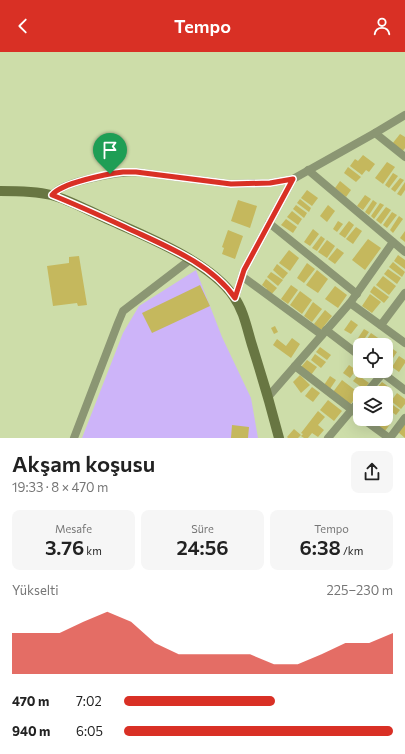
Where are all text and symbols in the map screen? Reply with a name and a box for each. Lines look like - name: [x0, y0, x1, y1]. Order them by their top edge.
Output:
- icon: back: [12, 15, 34, 37]
- text: Tempo: [174, 15, 231, 37]
- icon: person: [371, 15, 393, 37]
- pin: [93, 133, 127, 174]
- icon: arrive: [99, 139, 121, 161]
- map controls: [353, 338, 393, 426]
- button: locate: [353, 338, 393, 378]
- button: layers: [353, 386, 393, 426]
- text: Akşam koşusu: [12, 450, 155, 477]
- button: share: [351, 451, 393, 493]
- text: 19:33 · 8 × 470 m: [12, 479, 108, 495]
- text: Mesafe: [55, 522, 92, 535]
- text: Süre: [191, 522, 214, 535]
- text: Tempo: [314, 522, 349, 535]
- text: 3.76: [45, 535, 84, 559]
- text: 24:56: [176, 535, 229, 559]
- text: 6:38: [300, 535, 341, 559]
- text: km: [84, 544, 102, 557]
- text: /km: [341, 544, 363, 557]
- text: Yükselti: [12, 582, 59, 598]
- text: 225–230 m: [327, 582, 393, 598]
- text: 470 m: [12, 693, 49, 709]
- text: 7:02: [76, 693, 102, 709]
- text: 940 m: [12, 723, 50, 739]
- text: 6:05: [76, 723, 103, 739]

